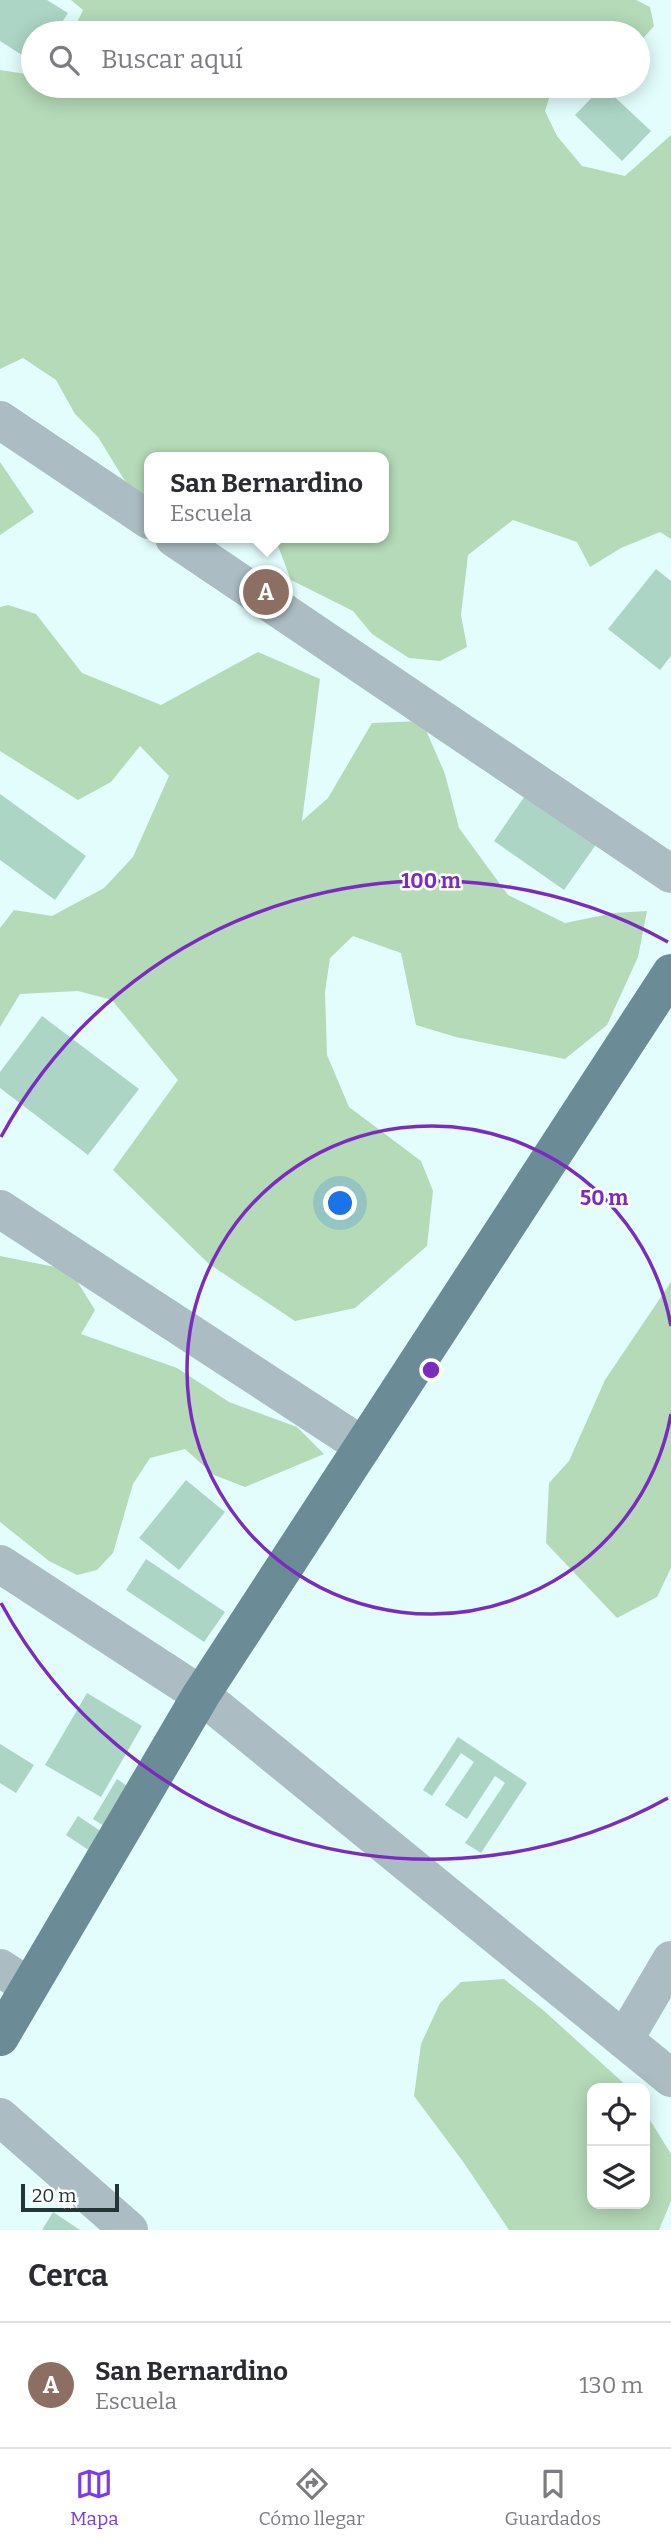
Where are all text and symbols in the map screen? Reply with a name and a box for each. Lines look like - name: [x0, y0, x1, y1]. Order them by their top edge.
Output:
- search box: [21, 21, 650, 98]
- icon: search: [45, 41, 83, 79]
- text: Buscar aquí: [101, 44, 243, 75]
- popup: [144, 452, 389, 543]
- text: San Bernardino: [170, 468, 363, 499]
- text: Escuela: [170, 499, 252, 527]
- pin: A: [243, 566, 289, 618]
- text: 100 m: [401, 868, 461, 894]
- text: 50 m: [580, 1185, 628, 1211]
- your location: [323, 1186, 357, 1220]
- centre of rings: [419, 1358, 443, 1382]
- map controls: [587, 2083, 650, 2209]
- button: locate: [587, 2083, 650, 2146]
- button: layers: [587, 2146, 650, 2209]
- scale bar: [21, 2181, 119, 2213]
- text: 20 m: [32, 2184, 76, 2207]
- text: Cerca: [28, 2258, 108, 2294]
- text: San Bernardino: [95, 2356, 288, 2387]
- text: A: [43, 2371, 59, 2399]
- text: 130 m: [579, 2371, 643, 2399]
- text: Escuela: [95, 2387, 177, 2415]
- tab: Mapa: [70, 2465, 119, 2530]
- tab: Cómo llegar: [259, 2465, 365, 2530]
- tab: Guardados: [504, 2465, 601, 2530]

